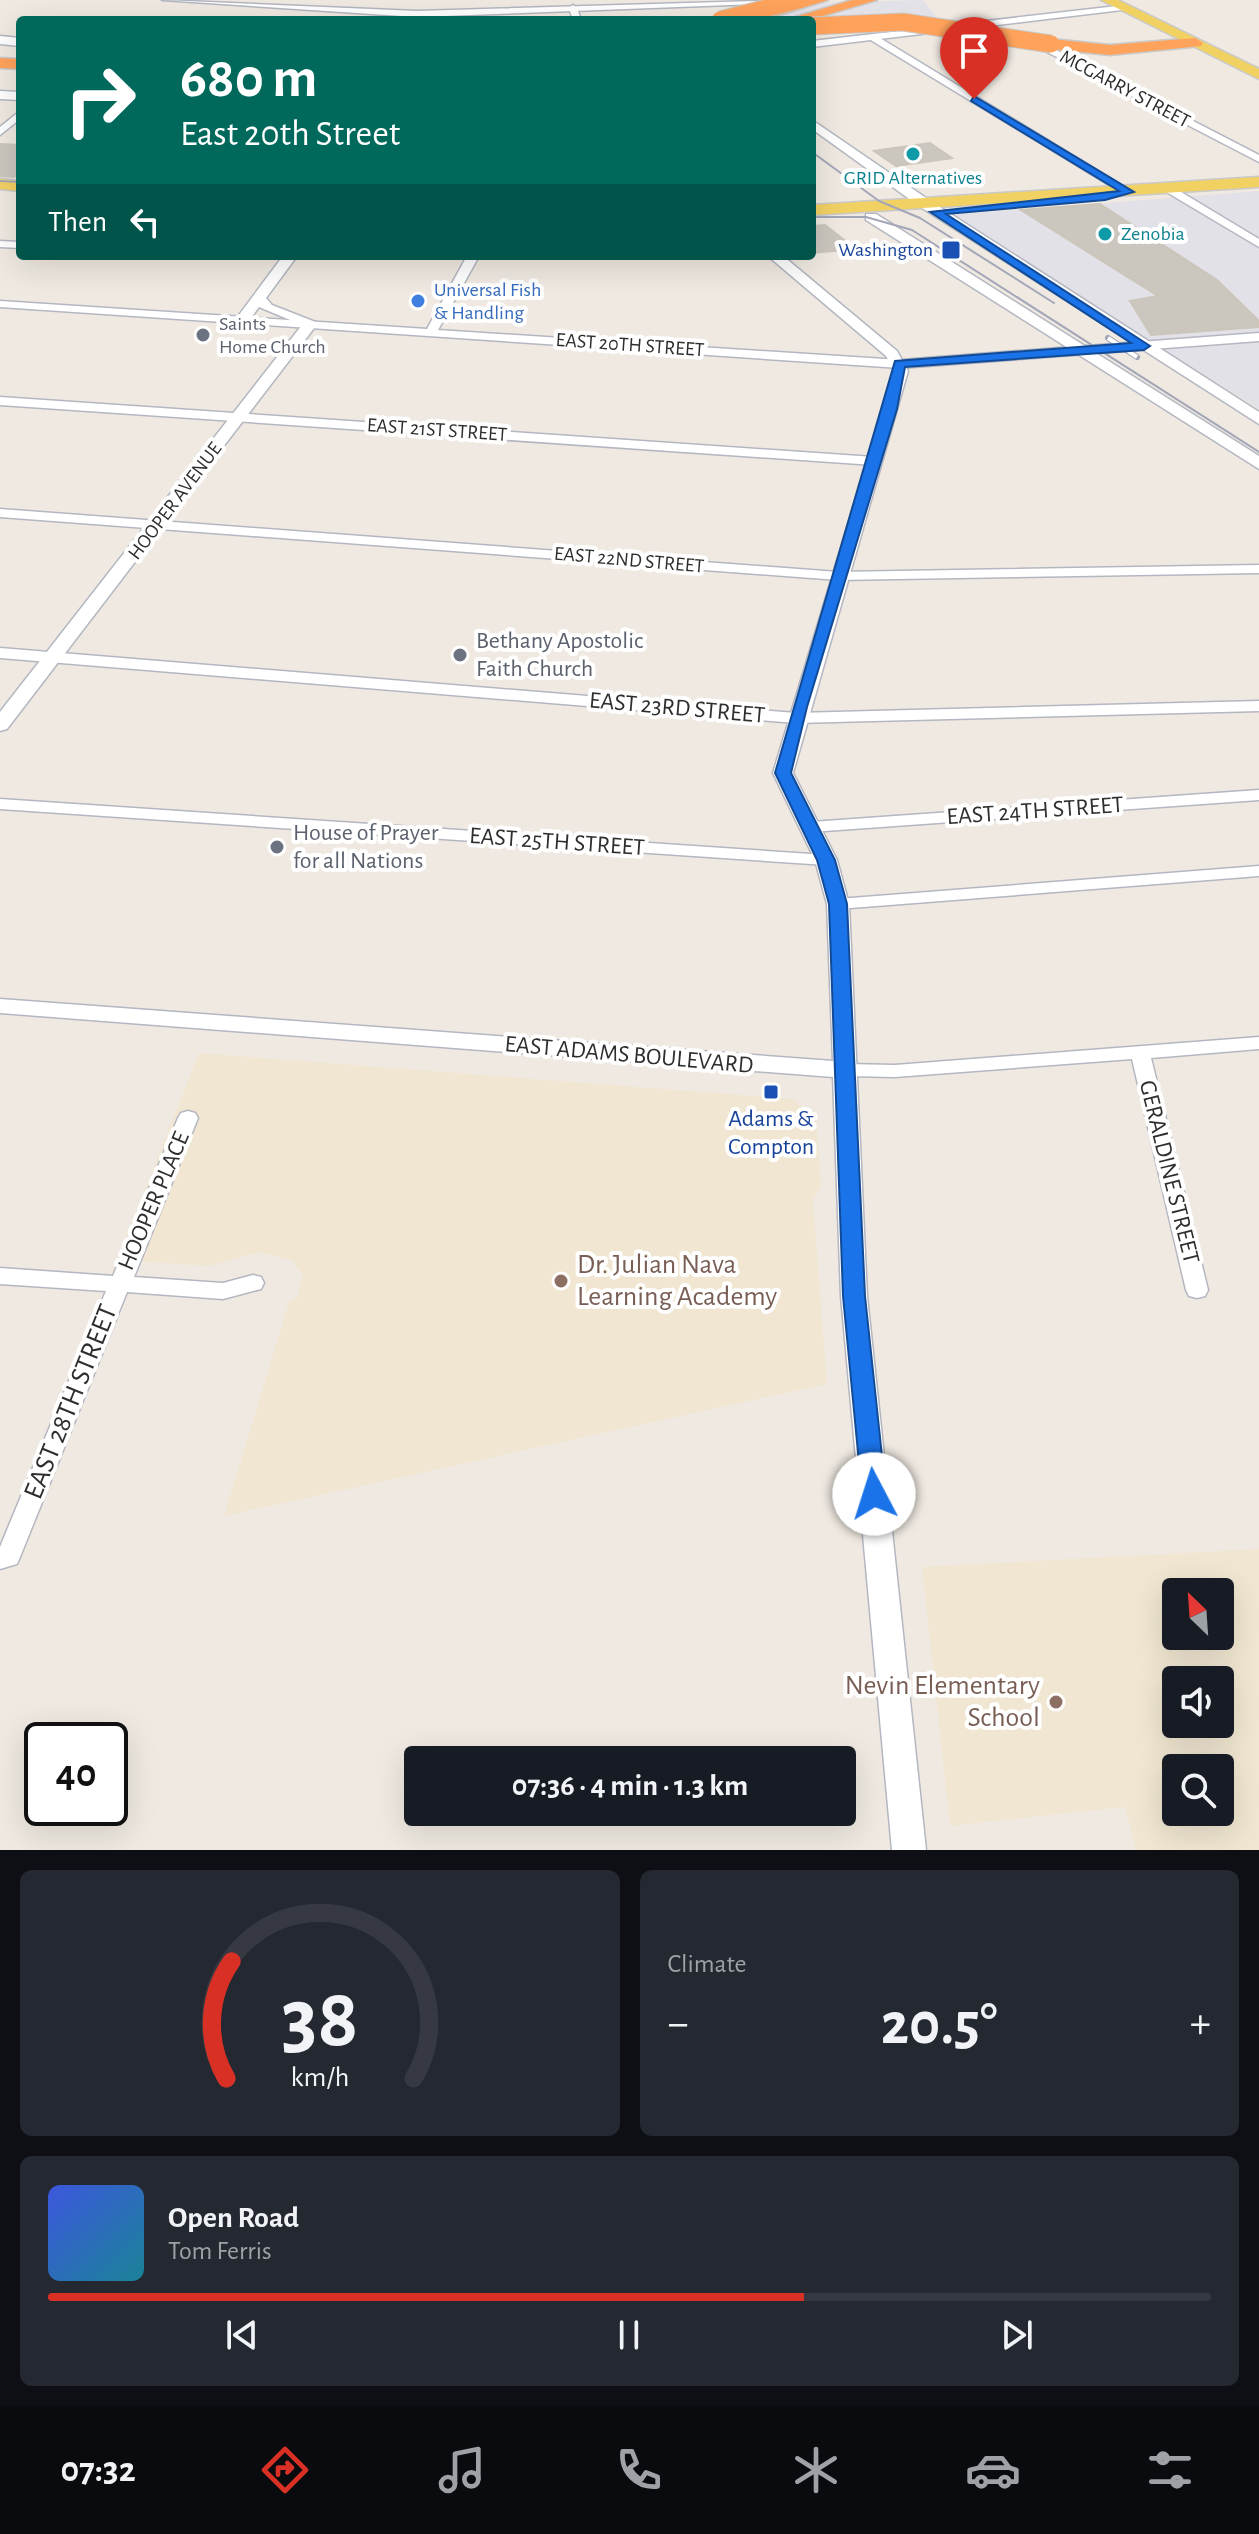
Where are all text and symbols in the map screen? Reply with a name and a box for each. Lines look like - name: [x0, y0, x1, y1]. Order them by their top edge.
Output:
- pin: [940, 17, 1008, 99]
- icon: arrive: [952, 29, 996, 73]
- street label: MCGARRY STREET: [1057, 46, 1194, 132]
- icon: right: [48, 48, 152, 152]
- text: 680 m: [180, 51, 317, 107]
- text: East 20th Street: [180, 116, 400, 152]
- marker: GRID Alternatives: [904, 145, 922, 163]
- place label: GRID Alternatives: [844, 168, 982, 188]
- icon: left: [123, 200, 167, 244]
- text: Then: [48, 207, 107, 237]
- place label: Zenobia: [1121, 224, 1185, 244]
- marker: Zenobia: [1096, 225, 1114, 243]
- marker: Washington: [940, 239, 962, 261]
- place label: Washington: [838, 240, 933, 260]
- place label: Universal Fish & Handling: [434, 280, 541, 323]
- marker: Universal Fish & Handling: [409, 292, 427, 310]
- place label: Saints Home Church: [219, 314, 326, 357]
- marker: Saints Home Church: [194, 326, 212, 344]
- street label: EAST 20TH STREET: [555, 330, 705, 360]
- street label: EAST 21ST STREET: [366, 415, 508, 445]
- street label: HOOPER AVENUE: [125, 438, 226, 563]
- street label: EAST 22ND STREET: [553, 543, 705, 577]
- place label: Bethany Apostolic Faith Church: [476, 629, 643, 681]
- marker: Bethany Apostolic Faith Church: [451, 646, 469, 664]
- street label: EAST 23RD STREET: [588, 688, 766, 728]
- street label: EAST 24TH STREET: [946, 793, 1125, 829]
- place label: House of Prayer for all Nations: [293, 821, 439, 873]
- street label: EAST 25TH STREET: [468, 824, 646, 860]
- marker: House of Prayer for all Nations: [268, 838, 286, 856]
- street label: EAST ADAMS BOULEVARD: [504, 1032, 754, 1078]
- street label: GERALDINE STREET: [1135, 1078, 1203, 1266]
- marker: Adams & Compton: [762, 1083, 780, 1101]
- place label: Adams & Compton: [728, 1107, 814, 1159]
- street label: HOOPER PLACE: [114, 1128, 194, 1274]
- place label: Dr. Julian Nava Learning Academy: [577, 1251, 777, 1311]
- marker: Dr. Julian Nava Learning Academy: [552, 1272, 570, 1290]
- street label: EAST 28TH STREET: [19, 1301, 123, 1503]
- position arrow: [832, 1452, 916, 1536]
- north arrow: [1162, 1578, 1234, 1650]
- map controls: [1162, 1578, 1234, 1826]
- button: sound: [1162, 1666, 1234, 1738]
- place label: Nevin Elementary School: [845, 1672, 1040, 1732]
- marker: Nevin Elementary School: [1047, 1693, 1065, 1711]
- speed limit sign: 40: [24, 1722, 128, 1826]
- button: search: [1162, 1754, 1234, 1826]
- text: 07:36 · 4 min · 1.3 km: [512, 1771, 748, 1801]
- text: Climate: [668, 1951, 746, 1977]
- text: 38: [281, 1978, 358, 2062]
- text: 20.5°: [881, 1995, 998, 2055]
- text: −: [668, 2002, 689, 2046]
- text: +: [1190, 2002, 1211, 2046]
- text: km/h: [290, 2063, 349, 2092]
- text: Open Road: [168, 2203, 299, 2233]
- text: Tom Ferris: [168, 2238, 272, 2264]
- icon: previous: [220, 2313, 264, 2357]
- icon: pause: [607, 2313, 651, 2357]
- icon: next: [995, 2313, 1039, 2357]
- icon: directions: [257, 2442, 313, 2498]
- icon: music: [434, 2442, 490, 2498]
- icon: phone: [611, 2442, 667, 2498]
- icon: climate: [788, 2442, 844, 2498]
- icon: car: [965, 2442, 1021, 2498]
- icon: filters: [1142, 2442, 1198, 2498]
- text: 07:32: [61, 2452, 136, 2488]

